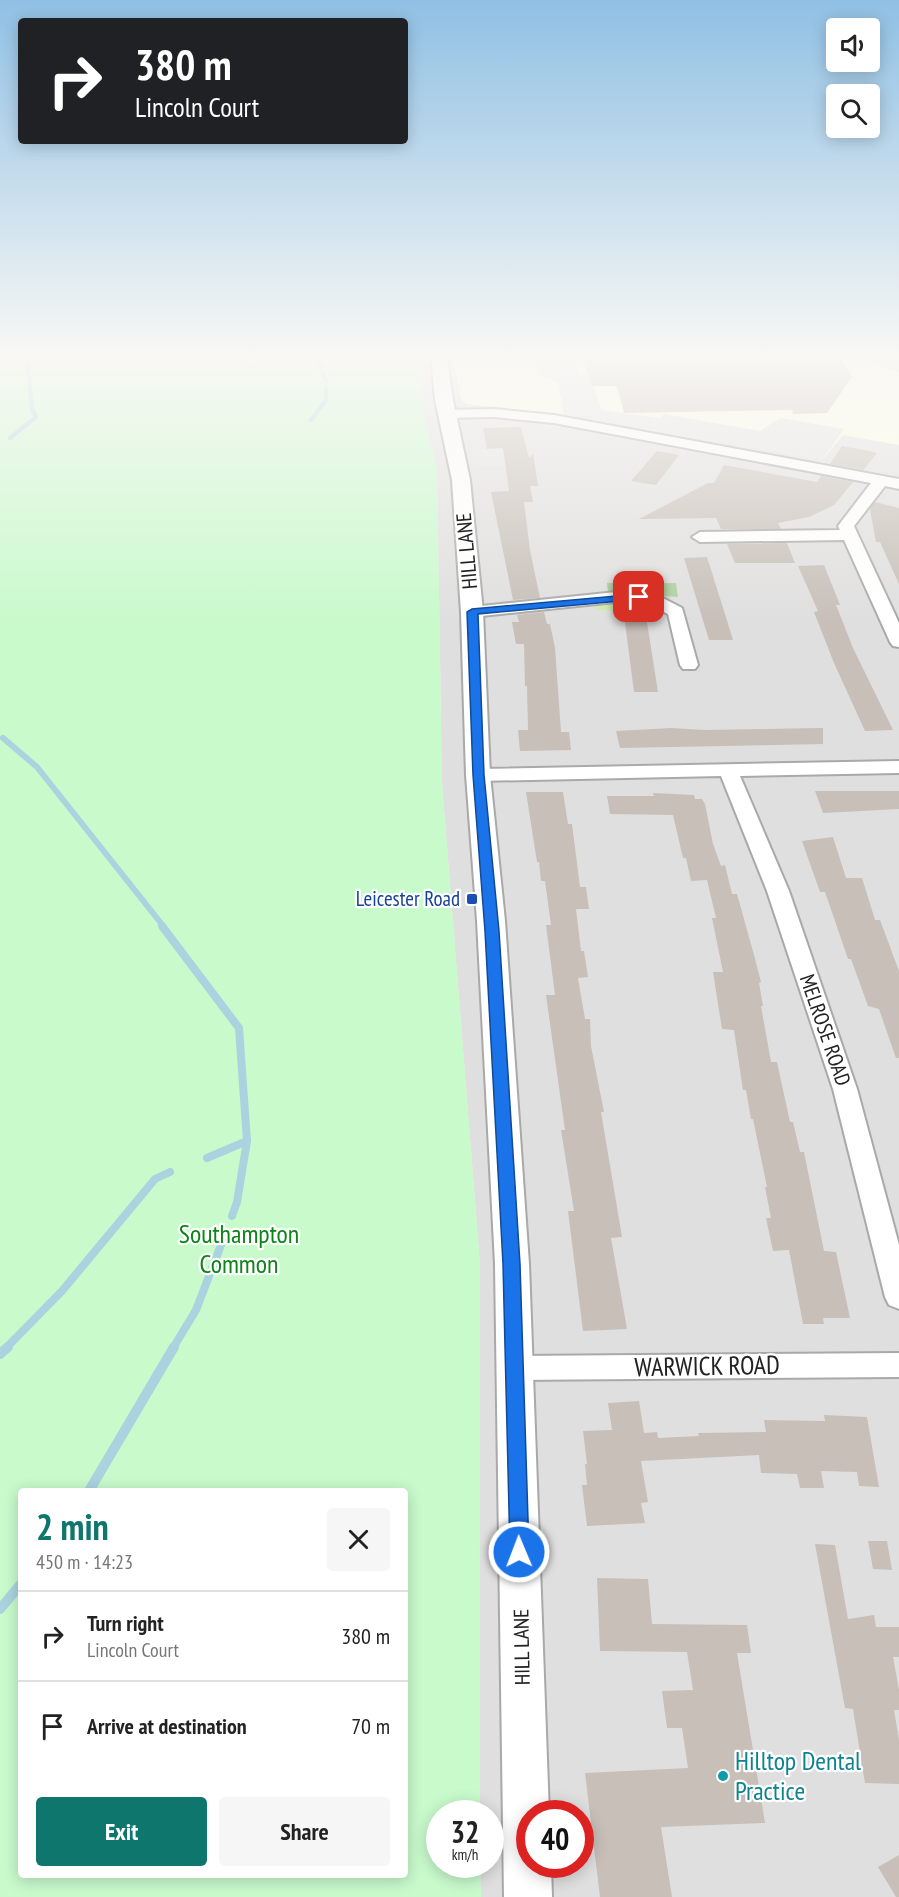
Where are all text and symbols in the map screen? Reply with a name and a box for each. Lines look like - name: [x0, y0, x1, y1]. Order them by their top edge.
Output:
- map controls: [826, 18, 880, 138]
- button: sound: [826, 18, 880, 72]
- text: 380 m: [135, 37, 232, 92]
- icon: right: [36, 42, 114, 120]
- button: search: [826, 84, 880, 138]
- text: Lincoln Court: [135, 90, 259, 124]
- street label: HILL LANE: [450, 512, 483, 590]
- pin: [613, 571, 664, 622]
- icon: arrive: [622, 580, 655, 613]
- place label: Leicester Road: [356, 885, 460, 912]
- marker: Leicester Road: [465, 892, 479, 906]
- street label: MELROSE ROAD: [794, 971, 857, 1089]
- park label: Southampton Common: [179, 1217, 299, 1280]
- street label: WARWICK ROAD: [634, 1348, 780, 1383]
- text: 2 min: [36, 1503, 109, 1550]
- button: close: [327, 1508, 390, 1571]
- position arrow: [487, 1520, 551, 1584]
- text: 450 m · 14:23: [36, 1549, 133, 1575]
- text: Turn right: [87, 1609, 164, 1637]
- street label: HILL LANE: [507, 1609, 536, 1685]
- icon: right: [36, 1620, 69, 1653]
- text: 380 m: [341, 1622, 390, 1650]
- text: Lincoln Court: [87, 1637, 179, 1663]
- icon: arrive: [36, 1710, 69, 1743]
- text: Arrive at destination: [87, 1712, 247, 1740]
- text: 70 m: [351, 1712, 390, 1740]
- place label: Hilltop Dental Practice: [735, 1744, 861, 1807]
- marker: Hilltop Dental Practice: [716, 1769, 730, 1783]
- button: Exit: [36, 1797, 207, 1866]
- button: Share: [219, 1797, 390, 1866]
- speed limit sign: 40: [516, 1800, 594, 1878]
- text: 32: [451, 1812, 479, 1851]
- text: km/h: [452, 1845, 478, 1864]

